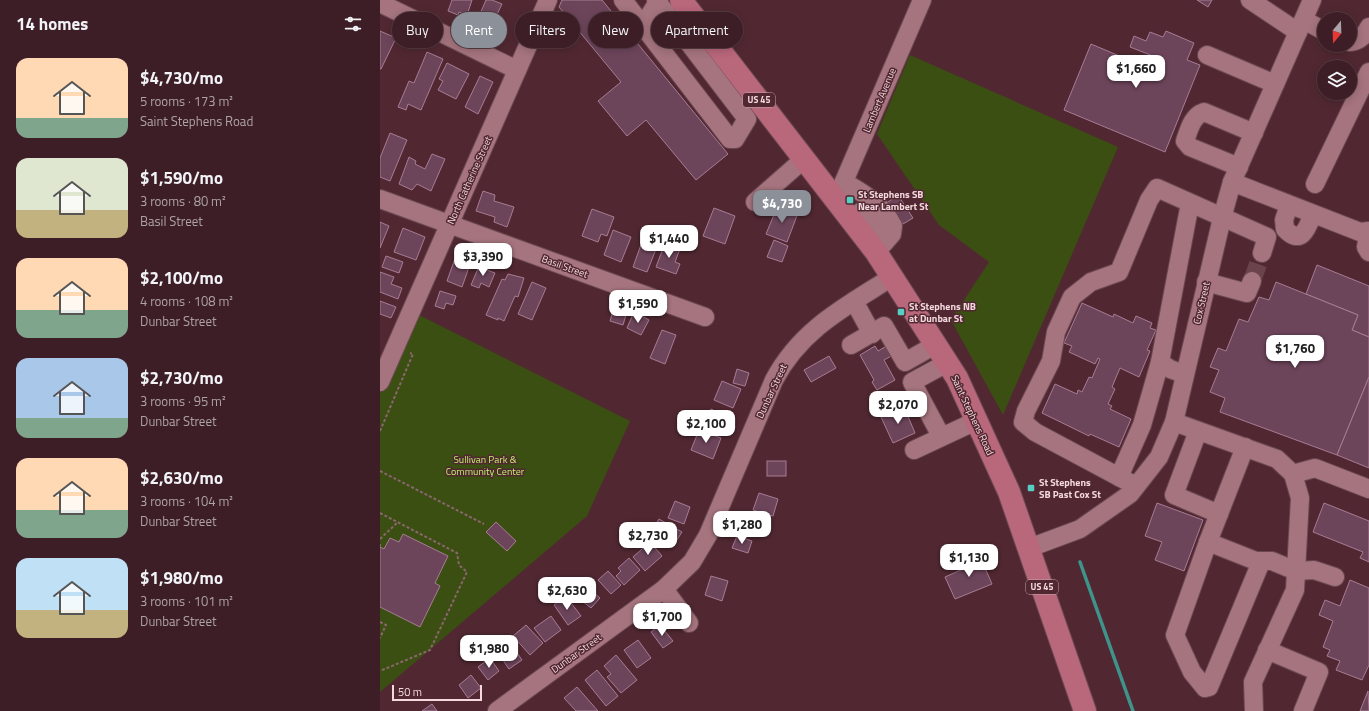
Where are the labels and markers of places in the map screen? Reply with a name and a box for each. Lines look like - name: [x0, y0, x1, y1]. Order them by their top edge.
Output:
- pin: $1,660: [1103, 55, 1169, 89]
- place label: St Stephens SB Near Lambert St: [858, 187, 929, 214]
- pin: $4,730: [749, 190, 815, 224]
- marker: St Stephens SB Near Lambert St: [845, 195, 855, 205]
- pin: $1,440: [636, 225, 702, 259]
- pin: $3,390: [450, 243, 516, 277]
- pin: $1,590: [605, 290, 671, 324]
- place label: St Stephens NB at Dunbar St: [909, 299, 976, 326]
- marker: St Stephens NB at Dunbar St: [896, 307, 906, 317]
- pin: $1,760: [1262, 335, 1328, 369]
- pin: $2,070: [865, 391, 931, 425]
- pin: $2,100: [673, 410, 739, 444]
- place label: St Stephens SB Past Cox St: [1039, 475, 1101, 502]
- marker: St Stephens SB Past Cox St: [1026, 483, 1036, 493]
- pin: $1,280: [709, 511, 775, 545]
- pin: $2,730: [615, 522, 681, 556]
- pin: $1,130: [936, 544, 1002, 578]
- pin: $2,630: [534, 577, 600, 611]
- pin: $1,700: [629, 603, 695, 637]
- pin: $1,980: [456, 635, 522, 669]

